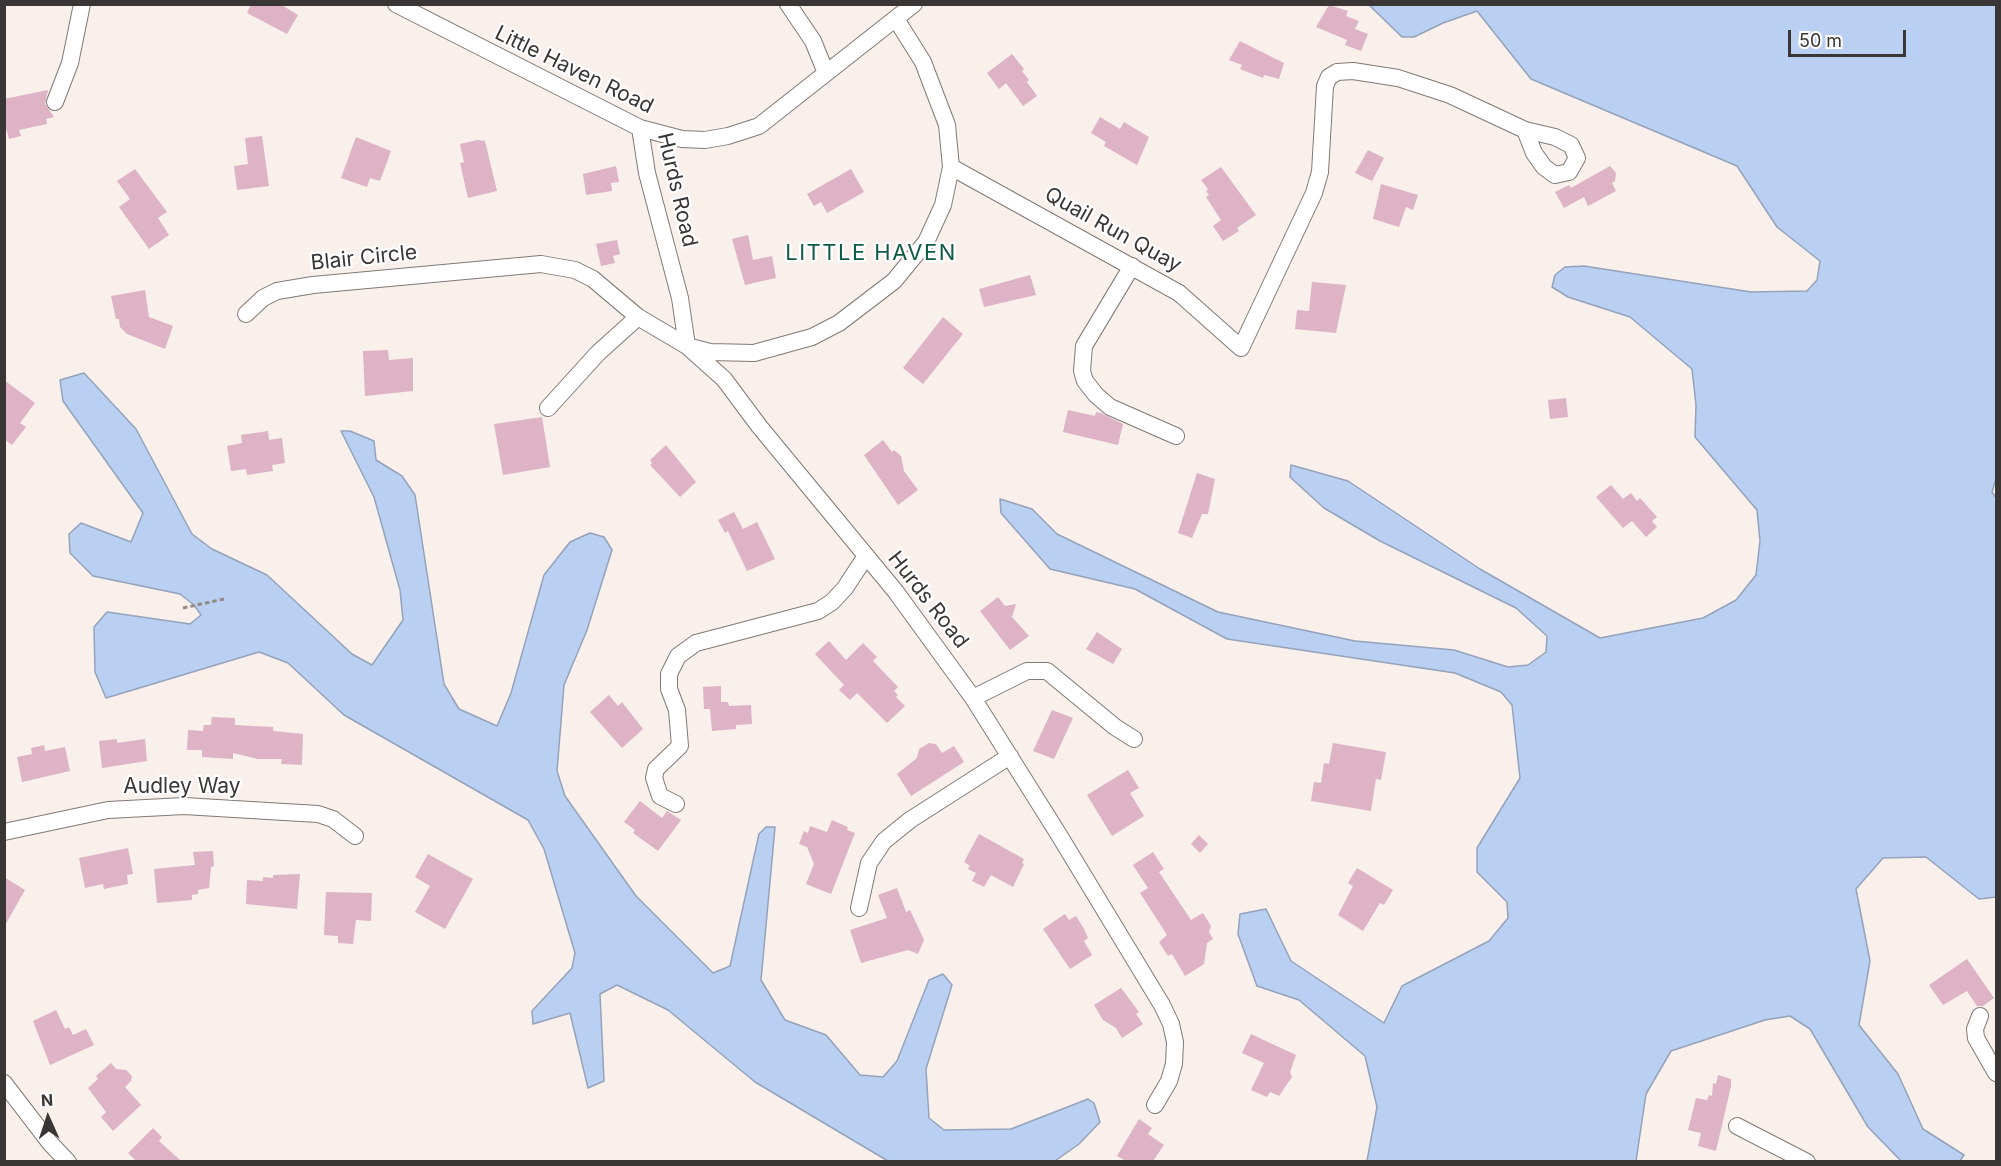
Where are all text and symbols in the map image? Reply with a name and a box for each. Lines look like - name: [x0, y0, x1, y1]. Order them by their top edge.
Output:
- scale bar: [1791, 18, 1910, 56]
- street label: Little Haven Road: [491, 21, 657, 119]
- text: 50 m: [1799, 30, 1842, 51]
- street label: Hurds Road: [652, 131, 702, 249]
- street label: Quail Run Quay: [1040, 182, 1186, 278]
- street label: Blair Circle: [310, 240, 418, 276]
- district label: LITTLE HAVEN: [785, 240, 957, 266]
- street label: Hurds Road: [882, 547, 974, 653]
- street label: Audley Way: [123, 774, 241, 800]
- north arrow: [18, 1088, 78, 1148]
- text: N: [40, 1090, 54, 1110]

